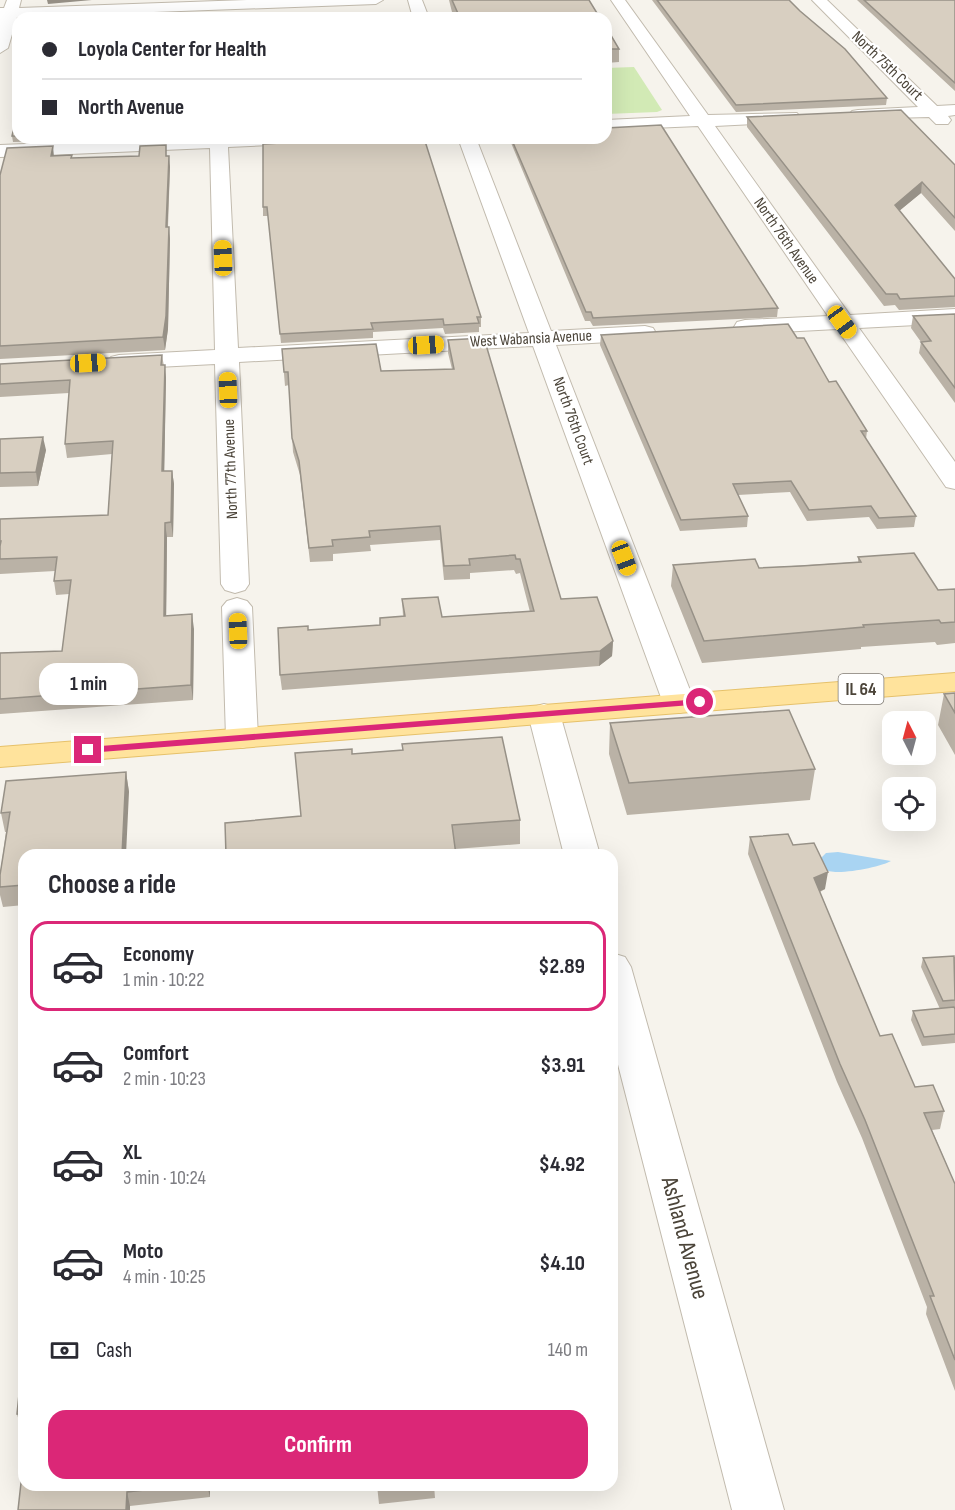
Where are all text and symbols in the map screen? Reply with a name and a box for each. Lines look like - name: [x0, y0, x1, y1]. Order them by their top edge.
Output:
- street label: North 75th Court: [847, 27, 927, 105]
- text: Loyola Center for Health: [78, 36, 267, 63]
- text: North Avenue: [78, 94, 184, 121]
- street label: North 76th Avenue: [749, 194, 823, 288]
- car: [213, 240, 233, 276]
- car: [824, 302, 860, 342]
- street label: West Wabansia Avenue: [470, 326, 592, 352]
- car: [408, 335, 444, 355]
- car: [70, 353, 106, 373]
- car: [218, 372, 238, 408]
- street label: North 76th Court: [548, 374, 598, 468]
- street label: North 77th Avenue: [220, 419, 242, 519]
- car: [609, 538, 639, 578]
- car: [228, 613, 248, 649]
- callout: 1 min: [38, 663, 138, 705]
- text: 1 min: [70, 672, 107, 696]
- road number: IL 64: [838, 674, 884, 704]
- route start: [686, 688, 713, 715]
- north arrow: [882, 711, 936, 765]
- map controls: [882, 711, 936, 831]
- route end: [74, 736, 101, 763]
- button: locate: [882, 777, 936, 831]
- text: Choose a ride: [48, 869, 176, 901]
- icon: car: [51, 939, 105, 993]
- text: Economy: [123, 941, 194, 968]
- text: $2.89: [538, 953, 585, 980]
- text: 1 min · 10:22: [123, 968, 205, 992]
- icon: car: [51, 1038, 105, 1092]
- text: Comfort: [123, 1040, 189, 1067]
- text: $3.91: [540, 1052, 585, 1079]
- text: 2 min · 10:23: [123, 1067, 206, 1091]
- icon: car: [51, 1137, 105, 1191]
- text: XL: [123, 1139, 142, 1166]
- text: $4.92: [539, 1151, 585, 1178]
- text: 3 min · 10:24: [123, 1166, 206, 1190]
- street label: Ashland Avenue: [654, 1173, 715, 1302]
- icon: car: [51, 1236, 105, 1290]
- text: Moto: [123, 1238, 163, 1265]
- text: $4.10: [539, 1250, 585, 1277]
- text: 4 min · 10:25: [123, 1265, 206, 1289]
- icon: cash: [48, 1334, 81, 1367]
- text: Cash: [96, 1337, 132, 1364]
- text: 140 m: [548, 1338, 588, 1362]
- button: Confirm: [48, 1410, 588, 1479]

